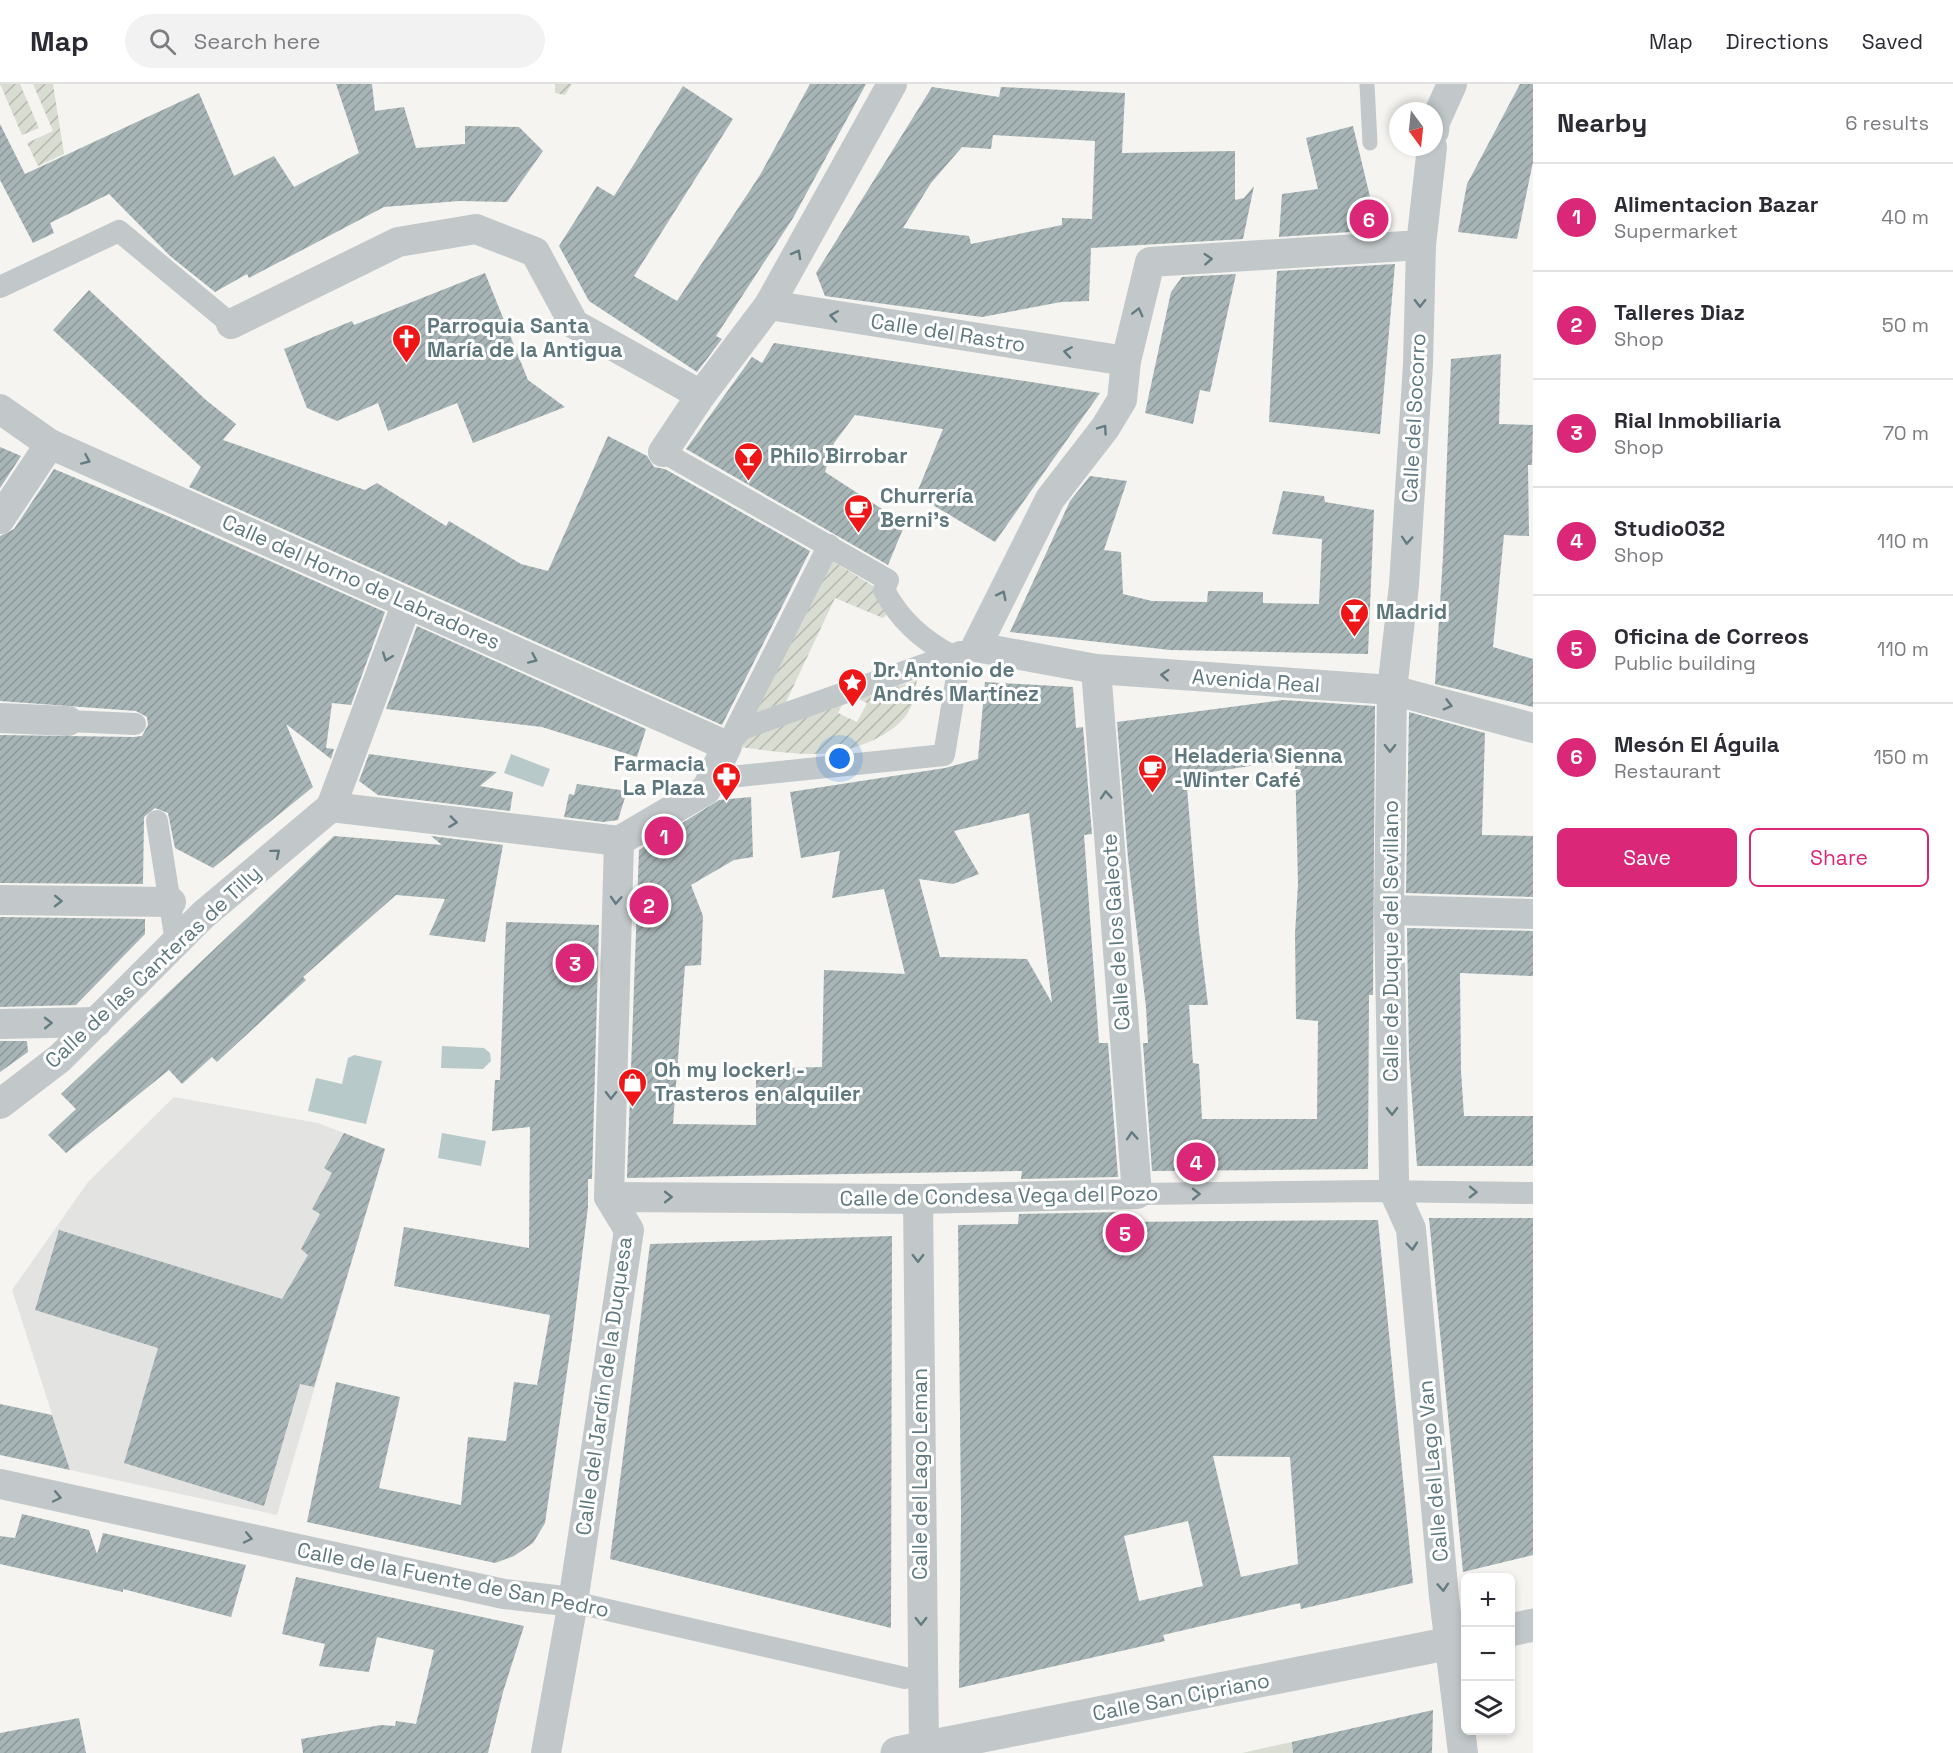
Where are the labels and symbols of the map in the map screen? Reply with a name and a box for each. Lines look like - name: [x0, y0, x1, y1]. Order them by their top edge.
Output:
- north arrow: [1389, 102, 1443, 156]
- pin: 6: [1350, 196, 1388, 242]
- one-way arrow: [790, 250, 802, 260]
- one-way arrow: [1204, 252, 1213, 265]
- one-way arrow: [1413, 299, 1426, 308]
- street label: Calle del Rastro: [869, 307, 1027, 358]
- one-way arrow: [1130, 307, 1143, 317]
- one-way arrow: [829, 310, 839, 322]
- place label: Parroquia Santa María de la Antigua: [427, 312, 622, 363]
- church icon: Parroquia Santa María de la Antigua: [390, 322, 422, 364]
- street label: Calle del Socorro: [1396, 332, 1431, 504]
- one-way arrow: [1064, 347, 1073, 359]
- one-way arrow: [1096, 424, 1107, 435]
- bar icon: Philo Birrobar: [733, 440, 765, 482]
- place label: Philo Birrobar: [770, 442, 907, 469]
- one-way arrow: [80, 453, 91, 465]
- place label: Churrería Berni's: [880, 482, 974, 533]
- cafe icon: Churrería Berni's: [843, 492, 875, 534]
- street label: Calle del Horno de Labradores: [218, 508, 504, 655]
- one-way arrow: [1401, 535, 1414, 545]
- one-way arrow: [995, 590, 1006, 601]
- bar icon: Madrid: [1339, 596, 1371, 638]
- place label: Madrid: [1376, 598, 1447, 625]
- one-way arrow: [526, 651, 537, 663]
- one-way arrow: [381, 652, 394, 662]
- place label: Dr. Antonio de Andrés Martínez: [873, 656, 1039, 707]
- street label: Avenida Real: [1191, 663, 1321, 698]
- place icon: Dr. Antonio de Andrés Martínez: [836, 666, 868, 708]
- one-way arrow: [1161, 669, 1170, 682]
- one-way arrow: [1442, 698, 1453, 710]
- place label: Heladeria Sienna -Winter Café: [1174, 742, 1343, 793]
- your location: [825, 744, 854, 773]
- one-way arrow: [1384, 744, 1397, 753]
- place label: Farmacia La Plaza: [614, 750, 705, 801]
- cafe icon: Heladeria Sienna -Winter Café: [1137, 752, 1169, 794]
- pharmacy icon: Farmacia La Plaza: [710, 760, 742, 802]
- one-way arrow: [1100, 790, 1113, 800]
- street label: Calle de Duque del Sevillano: [1377, 800, 1404, 1082]
- pin: 1: [644, 814, 684, 858]
- one-way arrow: [449, 815, 458, 827]
- street label: Calle de los Galeote: [1095, 833, 1136, 1031]
- one-way arrow: [269, 849, 280, 860]
- street label: Calle de las Canteras de Tilly: [39, 859, 266, 1074]
- pin: 2: [630, 882, 668, 928]
- one-way arrow: [54, 895, 63, 907]
- one-way arrow: [609, 895, 622, 904]
- pin: 3: [556, 940, 594, 986]
- one-way arrow: [44, 1017, 53, 1029]
- place label: Oh my locker! - Trasteros en alquiler: [654, 1056, 860, 1107]
- shop icon: Oh my locker! - Trasteros en alquiler: [617, 1066, 649, 1108]
- one-way arrow: [605, 1090, 617, 1099]
- one-way arrow: [1386, 1107, 1399, 1116]
- one-way arrow: [1126, 1131, 1139, 1140]
- pin: 4: [1176, 1140, 1216, 1184]
- street label: Calle de Condesa Vega del Pozo: [839, 1179, 1159, 1212]
- one-way arrow: [1469, 1186, 1478, 1198]
- one-way arrow: [1191, 1188, 1200, 1200]
- one-way arrow: [663, 1191, 672, 1204]
- pin: 5: [1106, 1210, 1144, 1256]
- street label: Calle del Jardín de la Duquesa: [569, 1235, 638, 1537]
- one-way arrow: [1405, 1242, 1418, 1251]
- one-way arrow: [912, 1253, 925, 1262]
- street label: Calle del Lago Leman: [906, 1368, 933, 1580]
- street label: Calle del Lago Van: [1411, 1379, 1454, 1563]
- one-way arrow: [52, 1489, 62, 1502]
- one-way arrow: [242, 1531, 252, 1544]
- street label: Calle de la Fuente de San Pedro: [295, 1536, 611, 1623]
- one-way arrow: [1436, 1582, 1449, 1591]
- one-way arrow: [915, 1616, 927, 1625]
- street label: Calle San Cipriano: [1090, 1666, 1272, 1727]

